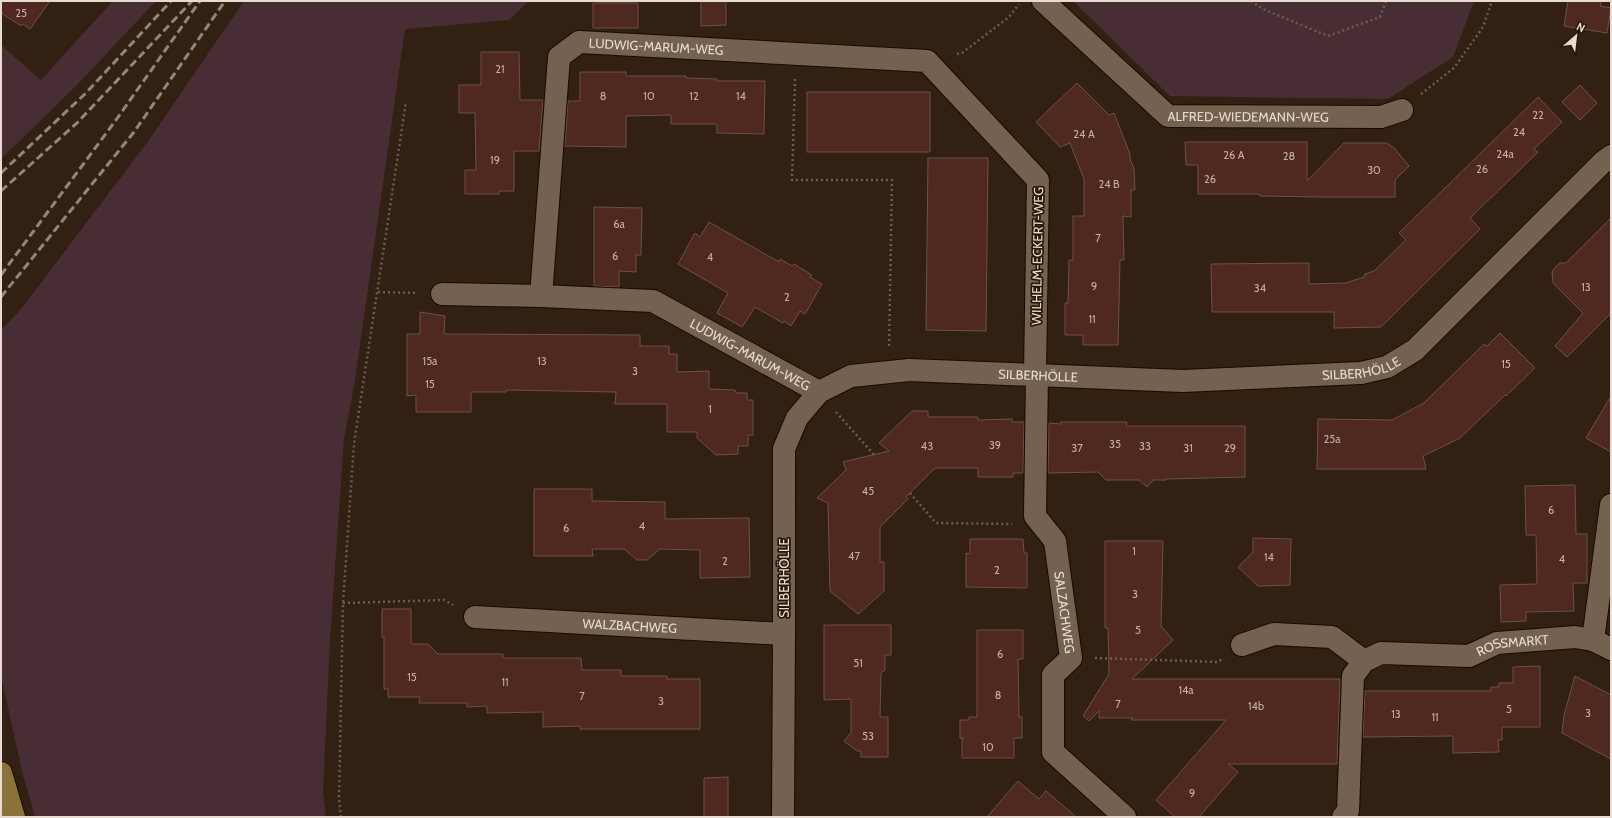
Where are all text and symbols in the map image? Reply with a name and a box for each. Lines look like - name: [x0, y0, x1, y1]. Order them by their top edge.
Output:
- house number: 25: [15, 6, 27, 20]
- north arrow: [1556, 16, 1596, 56]
- text: N: [1574, 19, 1587, 35]
- street label: LUDWIG-MARUM-WEG: [588, 35, 724, 58]
- house number: 21: [495, 62, 505, 76]
- house number: 8: [600, 89, 606, 103]
- house number: 10: [643, 89, 655, 103]
- house number: 12: [689, 89, 699, 103]
- house number: 14: [736, 89, 747, 103]
- street label: ALFRED-WIEDEMANN-WEG: [1168, 108, 1329, 125]
- house number: 22: [1532, 108, 1544, 122]
- house number: 24: [1513, 125, 1526, 139]
- house number: 24 A: [1073, 127, 1095, 141]
- house number: 24a: [1496, 147, 1514, 161]
- house number: 26 A: [1223, 148, 1245, 162]
- house number: 28: [1283, 149, 1295, 163]
- house number: 19: [490, 153, 500, 167]
- house number: 26: [1476, 162, 1488, 176]
- house number: 30: [1367, 163, 1381, 177]
- house number: 26: [1204, 172, 1216, 186]
- house number: 24 B: [1098, 177, 1120, 191]
- street label: WILHELM-ECKERT-WEG: [1028, 186, 1046, 325]
- house number: 6a: [613, 217, 625, 231]
- house number: 7: [1095, 231, 1101, 245]
- house number: 6: [612, 249, 618, 263]
- house number: 4: [707, 250, 714, 264]
- house number: 9: [1091, 279, 1097, 293]
- house number: 13: [1581, 280, 1591, 294]
- house number: 34: [1254, 281, 1267, 295]
- house number: 2: [784, 290, 790, 304]
- house number: 11: [1088, 312, 1096, 326]
- street label: LUDWIG-MARUM-WEG: [687, 315, 813, 394]
- street label: SILBERHÖLLE: [1322, 353, 1403, 383]
- house number: 15a: [423, 354, 438, 368]
- house number: 13: [537, 354, 547, 368]
- house number: 15: [1501, 357, 1511, 371]
- house number: 3: [632, 364, 638, 378]
- street label: SILBERHÖLLE: [998, 366, 1078, 385]
- house number: 15: [425, 377, 435, 391]
- house number: 1: [708, 402, 712, 416]
- house number: 25a: [1324, 432, 1341, 446]
- house number: 35: [1109, 437, 1121, 451]
- house number: 39: [989, 438, 1001, 452]
- house number: 43: [921, 439, 933, 453]
- house number: 33: [1139, 439, 1151, 453]
- house number: 37: [1071, 441, 1083, 455]
- house number: 31: [1183, 441, 1193, 455]
- house number: 29: [1224, 441, 1236, 455]
- house number: 45: [862, 484, 874, 498]
- house number: 6: [1548, 503, 1554, 517]
- house number: 4: [639, 519, 646, 533]
- house number: 6: [563, 521, 569, 535]
- street label: SILBERHÖLLE: [776, 538, 792, 618]
- house number: 1: [1132, 544, 1136, 558]
- house number: 47: [848, 549, 860, 563]
- house number: 14: [1264, 550, 1275, 564]
- house number: 4: [1559, 552, 1566, 566]
- house number: 2: [722, 554, 728, 568]
- house number: 2: [994, 563, 1000, 577]
- street label: SALZACHWEG: [1051, 570, 1078, 654]
- house number: 3: [1132, 587, 1138, 601]
- street label: WALZBACHWEG: [582, 615, 678, 636]
- house number: 5: [1135, 623, 1141, 637]
- street label: ROSSMARKT: [1474, 631, 1549, 660]
- house number: 6: [997, 647, 1003, 661]
- house number: 51: [853, 656, 863, 670]
- house number: 15: [407, 670, 417, 684]
- house number: 11: [501, 675, 509, 689]
- house number: 14a: [1178, 683, 1194, 697]
- house number: 8: [995, 688, 1001, 702]
- house number: 7: [579, 689, 585, 703]
- house number: 3: [658, 694, 664, 708]
- house number: 7: [1115, 697, 1121, 711]
- house number: 14b: [1248, 699, 1264, 713]
- house number: 5: [1506, 702, 1512, 716]
- house number: 3: [1585, 706, 1591, 720]
- house number: 13: [1391, 707, 1401, 721]
- house number: 11: [1431, 710, 1439, 724]
- house number: 53: [862, 729, 874, 743]
- house number: 10: [982, 740, 994, 754]
- house number: 9: [1189, 786, 1195, 800]

